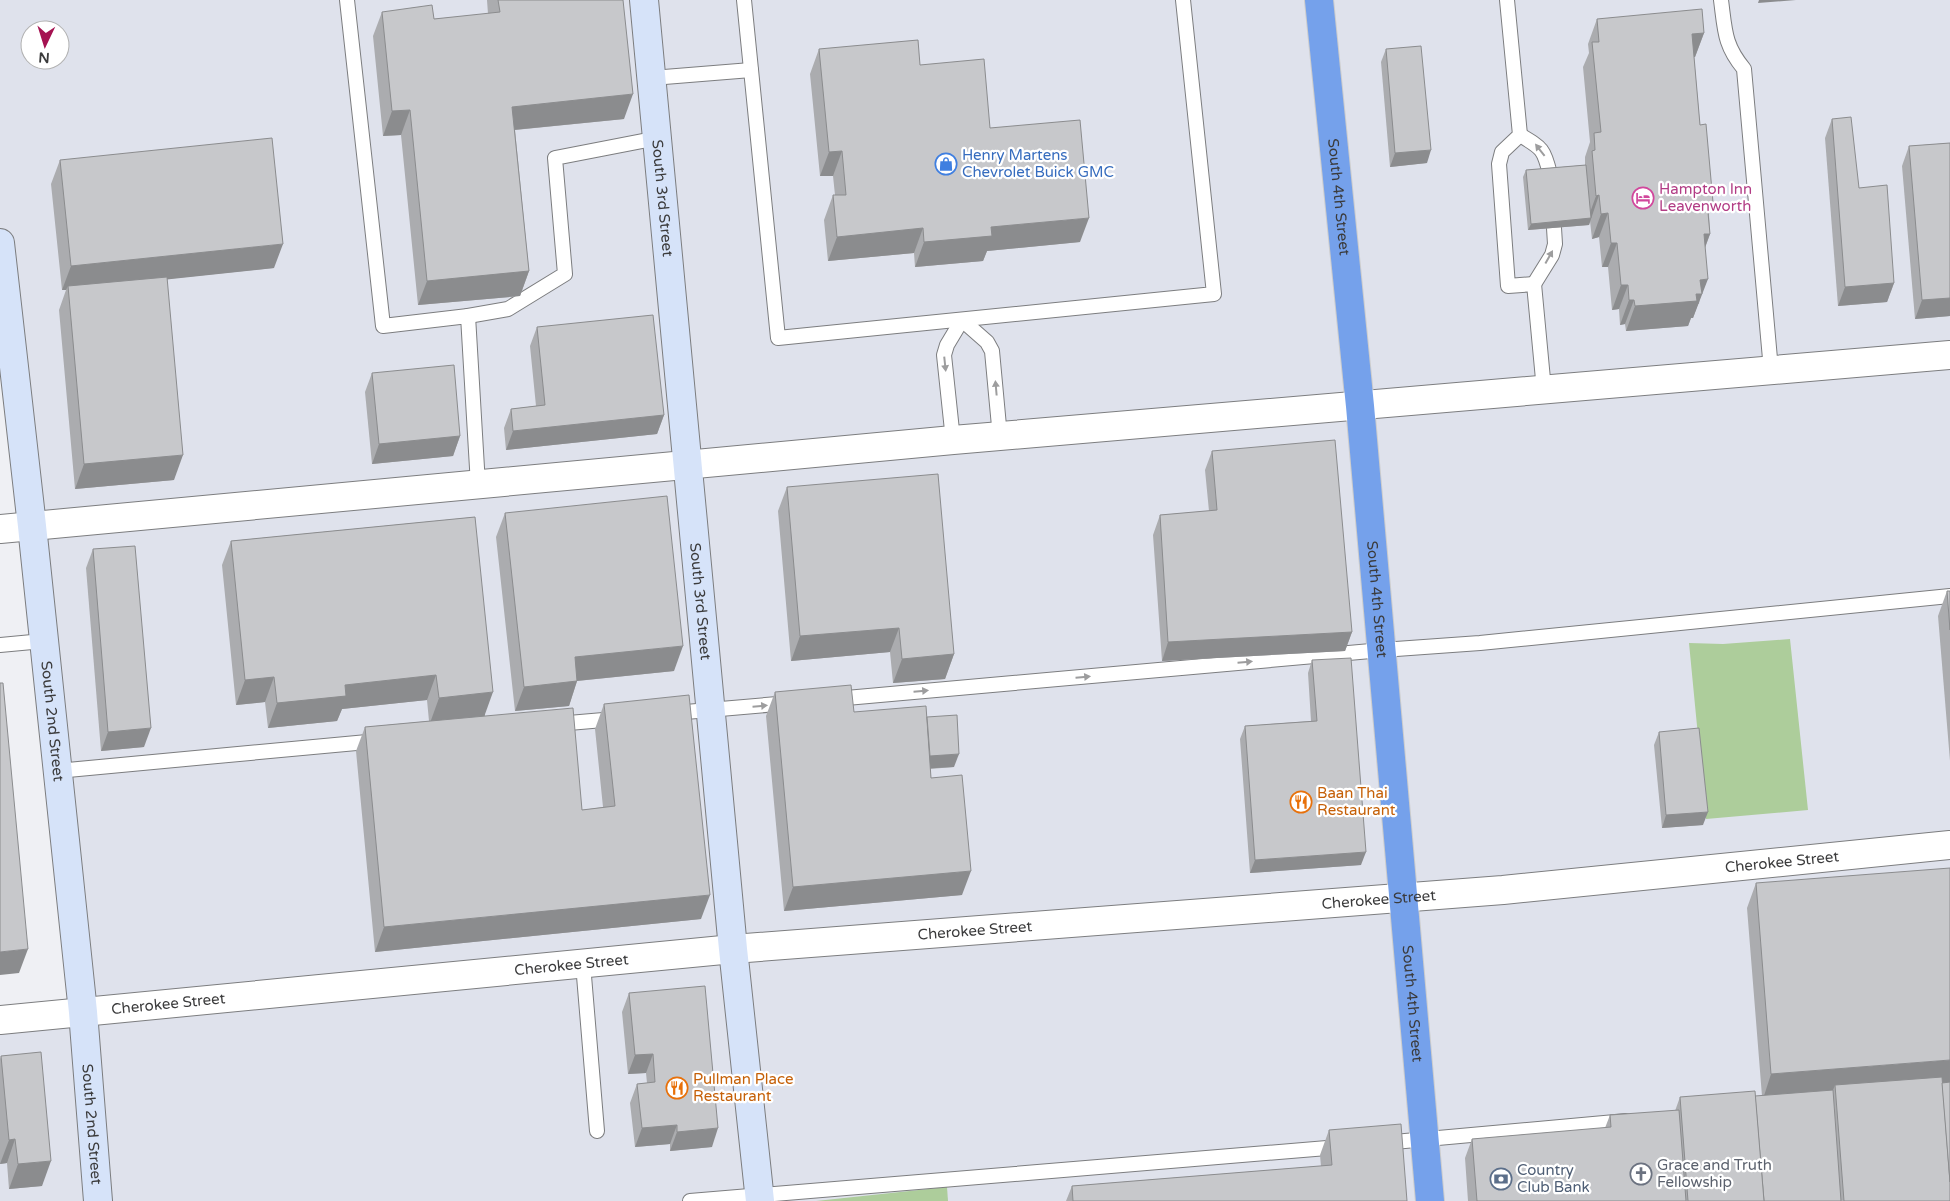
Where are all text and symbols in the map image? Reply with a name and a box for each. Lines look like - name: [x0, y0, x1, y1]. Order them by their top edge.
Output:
- north arrow: [20, 20, 70, 70]
- text: N: [38, 49, 50, 66]
- street label: South 4th Street: [1324, 138, 1354, 257]
- street label: South 3rd Street: [648, 139, 677, 258]
- one-way arrow: [1535, 144, 1546, 157]
- place label: Henry Martens Chevrolet Buick GMC: [962, 146, 1114, 181]
- shop icon: Henry Martens Chevrolet Buick GMC: [934, 152, 958, 176]
- place label: Hampton Inn Leavenworth: [1659, 180, 1752, 215]
- hotel icon: Hampton Inn Leavenworth: [1631, 186, 1655, 210]
- one-way arrow: [1545, 250, 1553, 264]
- one-way arrow: [941, 356, 949, 372]
- one-way arrow: [991, 380, 999, 396]
- street label: South 4th Street: [1363, 540, 1391, 659]
- street label: South 3rd Street: [686, 542, 715, 661]
- one-way arrow: [1237, 658, 1253, 666]
- street label: South 2nd Street: [37, 660, 68, 783]
- one-way arrow: [1076, 673, 1092, 681]
- one-way arrow: [914, 687, 930, 695]
- one-way arrow: [752, 701, 768, 709]
- place label: Baan Thai Restaurant: [1317, 784, 1396, 819]
- restaurant icon: Baan Thai Restaurant: [1289, 790, 1313, 814]
- street label: Cherokee Street: [1724, 847, 1840, 877]
- street label: Cherokee Street: [1321, 886, 1437, 913]
- street label: Cherokee Street: [917, 917, 1033, 944]
- street label: South 4th Street: [1399, 944, 1427, 1063]
- street label: Cherokee Street: [513, 950, 629, 979]
- street label: Cherokee Street: [110, 989, 226, 1018]
- street label: South 2nd Street: [78, 1063, 106, 1186]
- place label: Pullman Place Restaurant: [693, 1070, 793, 1105]
- restaurant icon: Pullman Place Restaurant: [665, 1076, 689, 1100]
- place label: Grace and Truth Fellowship: [1657, 1156, 1772, 1191]
- place label: Country Club Bank: [1517, 1161, 1590, 1196]
- church icon: Grace and Truth Fellowship: [1629, 1162, 1653, 1186]
- bank icon: Country Club Bank: [1489, 1167, 1513, 1191]

